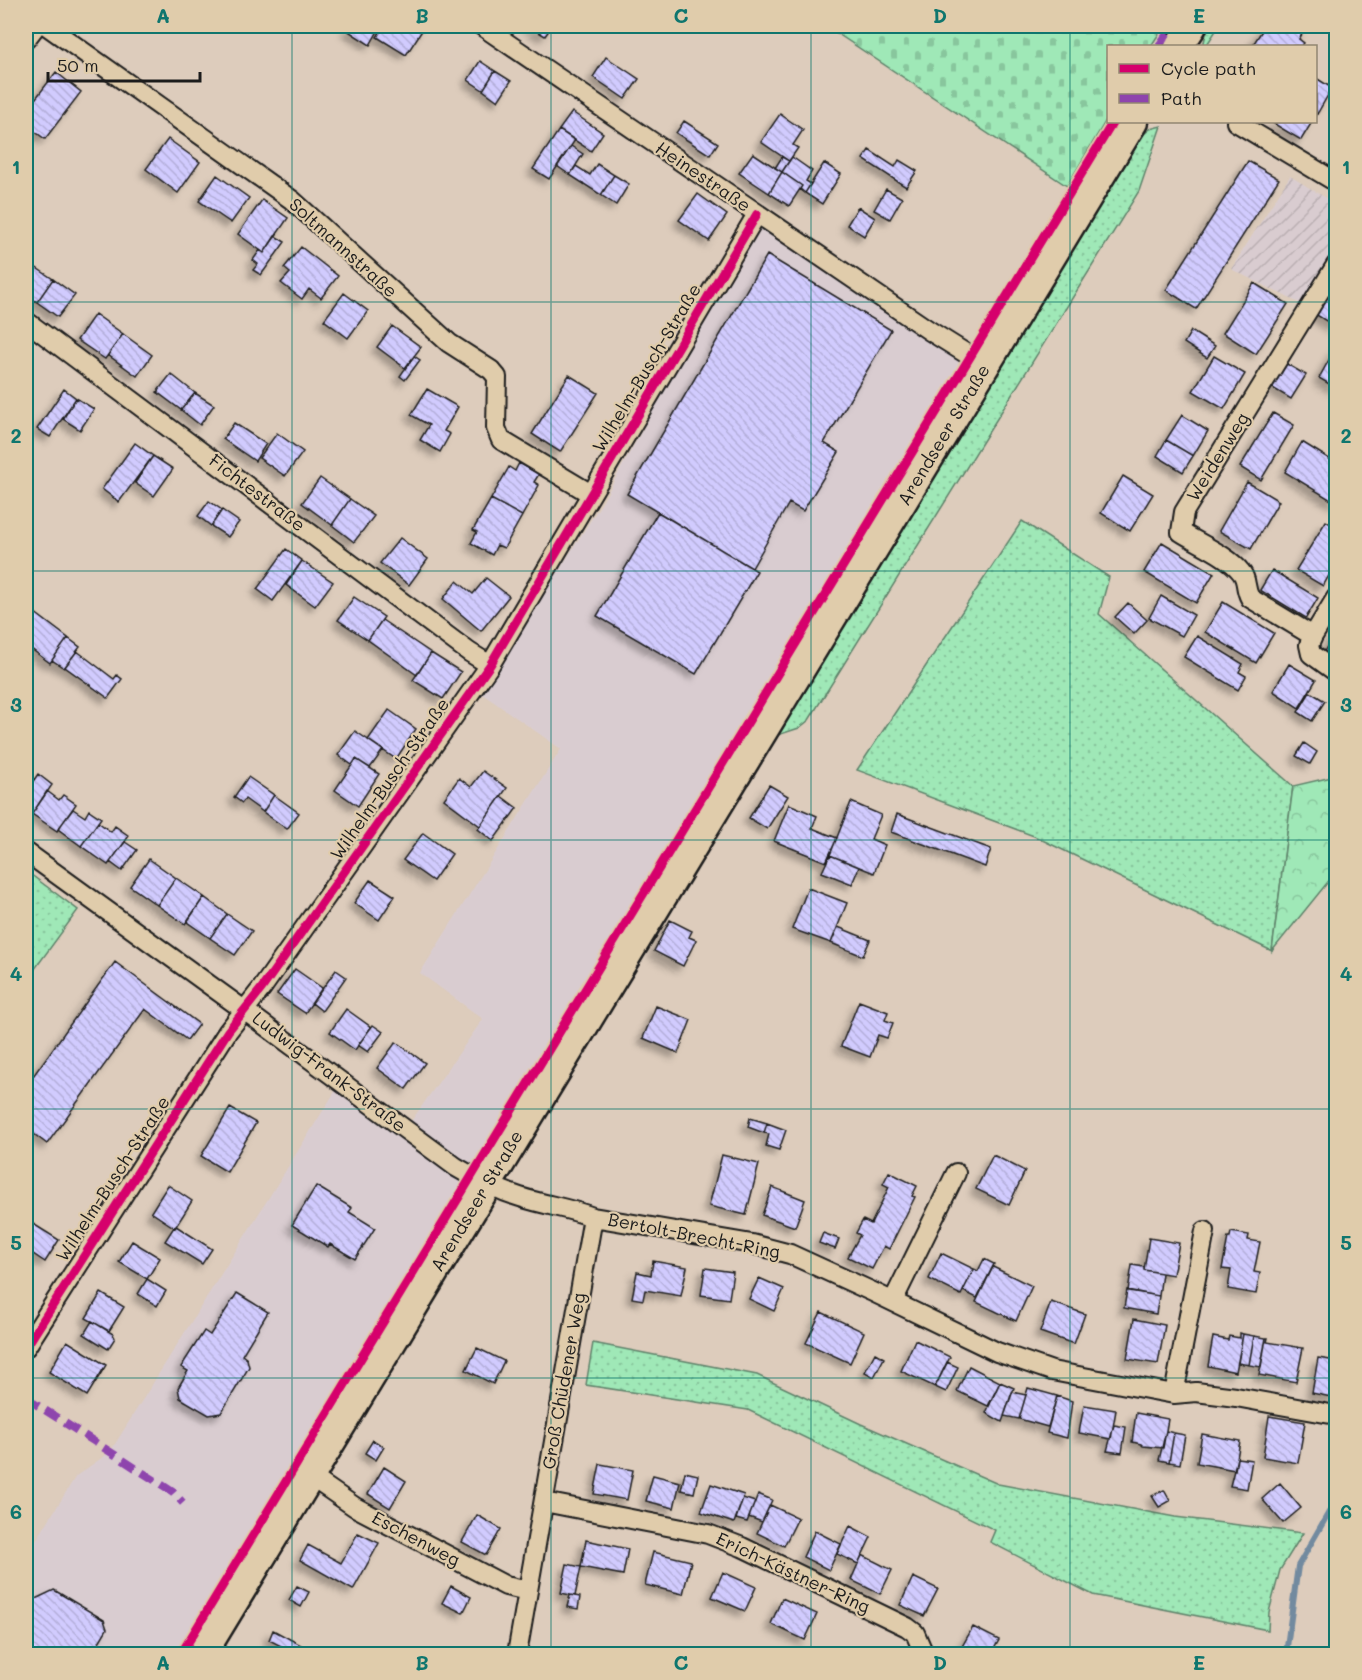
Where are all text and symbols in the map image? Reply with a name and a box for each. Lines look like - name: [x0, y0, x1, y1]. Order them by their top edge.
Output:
- text: A: [156, 2, 170, 28]
- text: B: [415, 2, 429, 28]
- text: C: [674, 2, 689, 28]
- text: D: [933, 2, 947, 28]
- text: E: [1193, 2, 1205, 28]
- scale bar: [48, 45, 200, 83]
- legend: [1107, 45, 1317, 123]
- text: 50 m: [57, 53, 99, 77]
- text: Cycle path: [1161, 56, 1256, 80]
- text: Path: [1161, 86, 1201, 110]
- street label: Heinestraße: [651, 135, 756, 217]
- text: 1: [12, 153, 20, 179]
- text: 1: [1342, 153, 1350, 179]
- street label: Soltmannstraße: [284, 192, 403, 302]
- street label: Wilhelm-Busch-Straße: [586, 279, 706, 456]
- street label: Arendseer Straße: [891, 359, 995, 510]
- street label: Weidenweg: [1180, 407, 1254, 505]
- text: 2: [10, 422, 22, 448]
- text: 2: [1340, 422, 1352, 448]
- street label: Fichtestraße: [205, 448, 311, 536]
- text: 3: [10, 691, 22, 717]
- text: 3: [1340, 691, 1352, 717]
- street label: Wilhelm-Busch-Straße: [324, 693, 454, 864]
- text: 4: [10, 960, 23, 986]
- text: 4: [1340, 960, 1353, 986]
- street label: Ludwig-Frank-Straße: [248, 1005, 411, 1137]
- street label: Wilhelm-Busch-Straße: [50, 1091, 175, 1266]
- street label: Arendseer Straße: [424, 1125, 528, 1276]
- street label: Bertolt-Brecht-Ring: [606, 1207, 782, 1263]
- text: 5: [10, 1229, 22, 1255]
- text: 5: [1340, 1229, 1352, 1255]
- street label: Groß Chüdener Weg: [536, 1291, 590, 1471]
- text: 6: [10, 1498, 22, 1524]
- text: 6: [1340, 1498, 1352, 1524]
- street label: Eschenweg: [368, 1505, 465, 1571]
- street label: Erich-Kästner-Ring: [713, 1526, 874, 1618]
- text: A: [156, 1649, 170, 1675]
- text: B: [415, 1649, 429, 1675]
- text: C: [674, 1649, 689, 1675]
- text: D: [933, 1649, 947, 1675]
- text: E: [1193, 1649, 1205, 1675]

